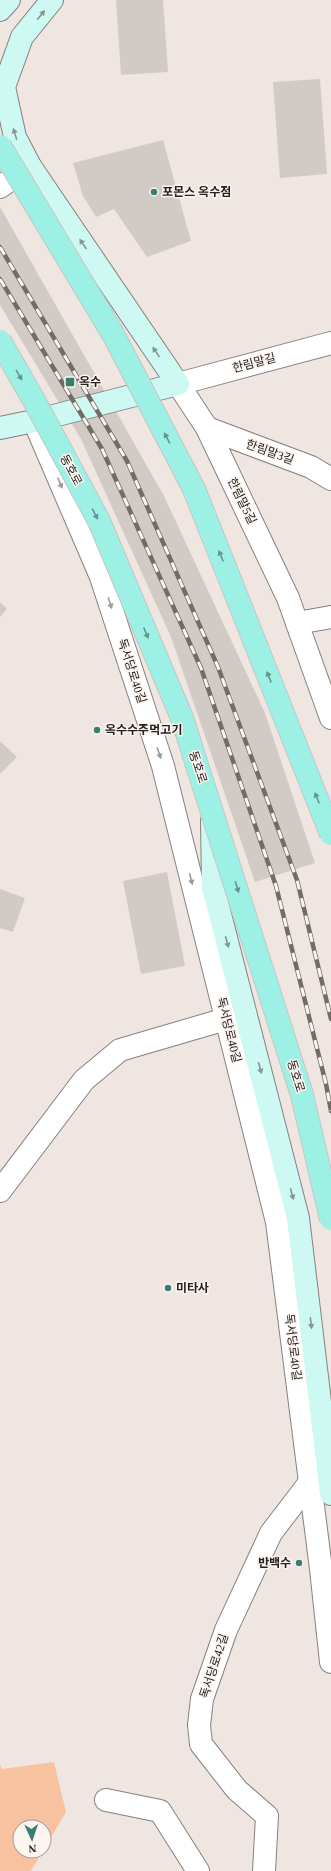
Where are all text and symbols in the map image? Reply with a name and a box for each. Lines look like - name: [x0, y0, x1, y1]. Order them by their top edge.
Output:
- one-way arrow: [36, 9, 45, 20]
- one-way arrow: [12, 127, 18, 139]
- place label: 포몬스 옥수점: [162, 185, 231, 199]
- marker: 포몬스 옥수점: [149, 187, 159, 197]
- one-way arrow: [79, 239, 87, 249]
- one-way arrow: [152, 347, 160, 357]
- street label: 한림말길: [231, 351, 277, 375]
- one-way arrow: [16, 369, 23, 381]
- place label: 옥수: [79, 375, 101, 389]
- marker: 옥수: [64, 376, 76, 388]
- one-way arrow: [164, 432, 171, 443]
- street label: 한림말3길: [244, 437, 296, 467]
- street label: 동호로: [57, 452, 85, 488]
- street label: 한림말5길: [225, 475, 259, 527]
- one-way arrow: [58, 477, 64, 489]
- one-way arrow: [92, 508, 98, 520]
- one-way arrow: [217, 550, 223, 562]
- one-way arrow: [107, 597, 113, 609]
- one-way arrow: [144, 628, 150, 640]
- street label: 독서당로40길: [115, 637, 149, 705]
- one-way arrow: [265, 670, 271, 682]
- place label: 옥수수주먹고기: [105, 723, 182, 737]
- marker: 옥수수주먹고기: [92, 725, 102, 735]
- one-way arrow: [156, 747, 162, 759]
- street label: 동호로: [186, 749, 210, 785]
- one-way arrow: [313, 791, 319, 803]
- one-way arrow: [189, 873, 195, 885]
- one-way arrow: [234, 882, 240, 894]
- one-way arrow: [224, 937, 230, 949]
- street label: 독서당로40길: [214, 996, 244, 1064]
- street label: 동호로: [284, 1058, 308, 1094]
- one-way arrow: [257, 1063, 263, 1075]
- one-way arrow: [290, 1188, 296, 1200]
- place label: 미타사: [176, 1281, 209, 1295]
- marker: 미타사: [163, 1283, 173, 1293]
- street label: 독서당로40길: [282, 1313, 304, 1381]
- one-way arrow: [308, 1317, 314, 1329]
- place label: 반백수: [258, 1556, 291, 1570]
- marker: 반백수: [294, 1558, 304, 1568]
- street label: 독서당로42길: [197, 1632, 231, 1700]
- north arrow: [12, 1819, 52, 1859]
- text: N: [28, 1843, 37, 1855]

